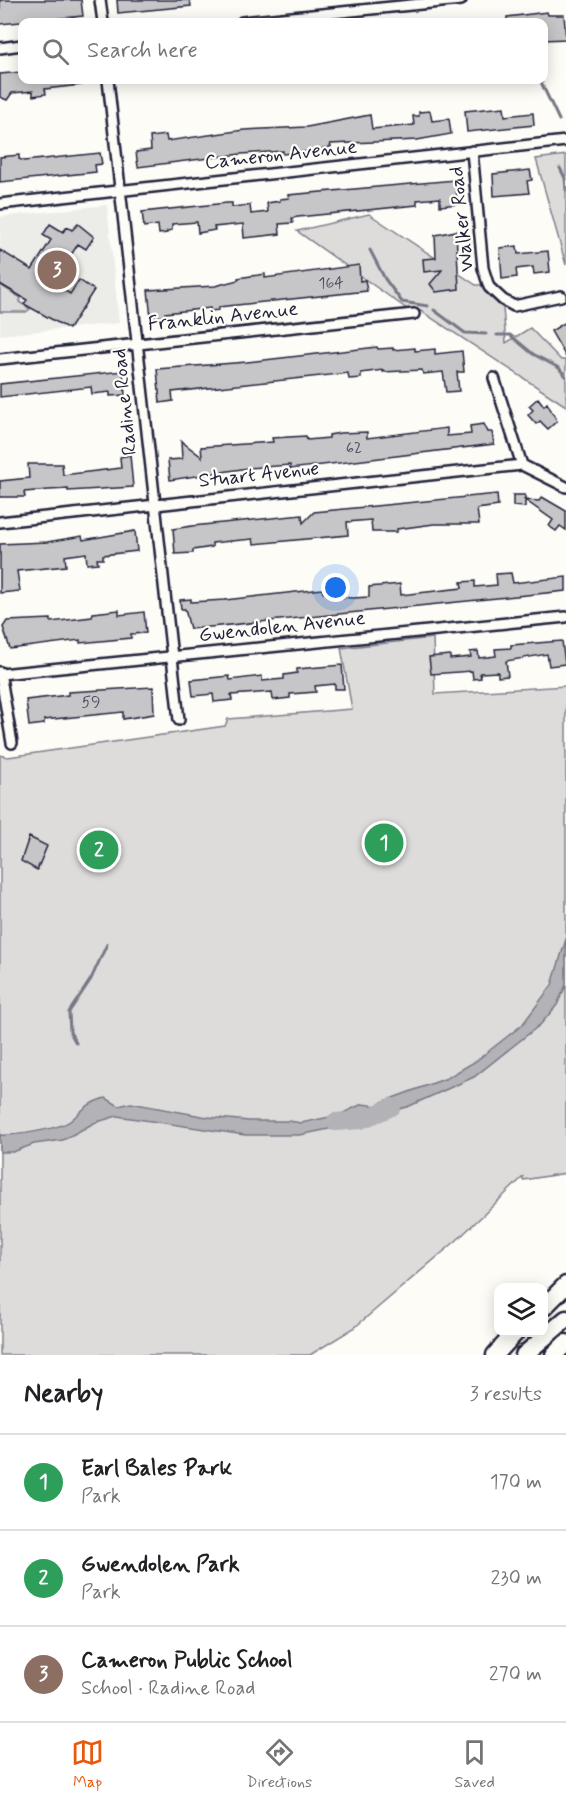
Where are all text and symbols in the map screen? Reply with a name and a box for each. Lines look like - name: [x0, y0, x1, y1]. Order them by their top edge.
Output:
- search box: [18, 18, 548, 84]
- icon: search: [39, 35, 72, 68]
- text: Search here: [87, 37, 198, 65]
- street label: Cameron Avenue: [204, 134, 359, 176]
- street label: Walker Road: [443, 165, 481, 273]
- pin: 3: [38, 248, 76, 292]
- house number: 164: [318, 273, 344, 294]
- street label: Franklin Avenue: [147, 296, 300, 338]
- street label: Radine Road: [106, 347, 144, 457]
- house number: 62: [346, 438, 362, 459]
- street label: Stuart Avenue: [197, 455, 321, 495]
- your location: [321, 573, 350, 602]
- street label: Gwendolen Avenue: [197, 605, 367, 649]
- house number: 59: [81, 692, 101, 713]
- pin: 1: [364, 820, 404, 866]
- pin: 2: [80, 828, 118, 872]
- map controls: [494, 1283, 548, 1337]
- button: layers: [494, 1283, 548, 1337]
- text: Nearby: [24, 1377, 103, 1411]
- text: 3 results: [470, 1381, 542, 1408]
- text: Earl Bales Park: [81, 1455, 232, 1483]
- text: 1: [39, 1469, 48, 1496]
- text: 170 m: [490, 1469, 542, 1496]
- text: Park: [81, 1483, 121, 1510]
- text: Gwendolen Park: [81, 1551, 240, 1579]
- text: 2: [39, 1565, 48, 1592]
- text: 230 m: [490, 1565, 542, 1592]
- text: Park: [81, 1579, 121, 1606]
- text: Cameron Public School: [81, 1647, 292, 1675]
- text: 3: [39, 1661, 48, 1688]
- text: 270 m: [489, 1661, 542, 1688]
- text: School · Radine Road: [81, 1675, 255, 1702]
- tab: Map: [71, 1736, 104, 1793]
- tab: Directions: [246, 1736, 312, 1793]
- tab: Saved: [454, 1736, 495, 1793]

